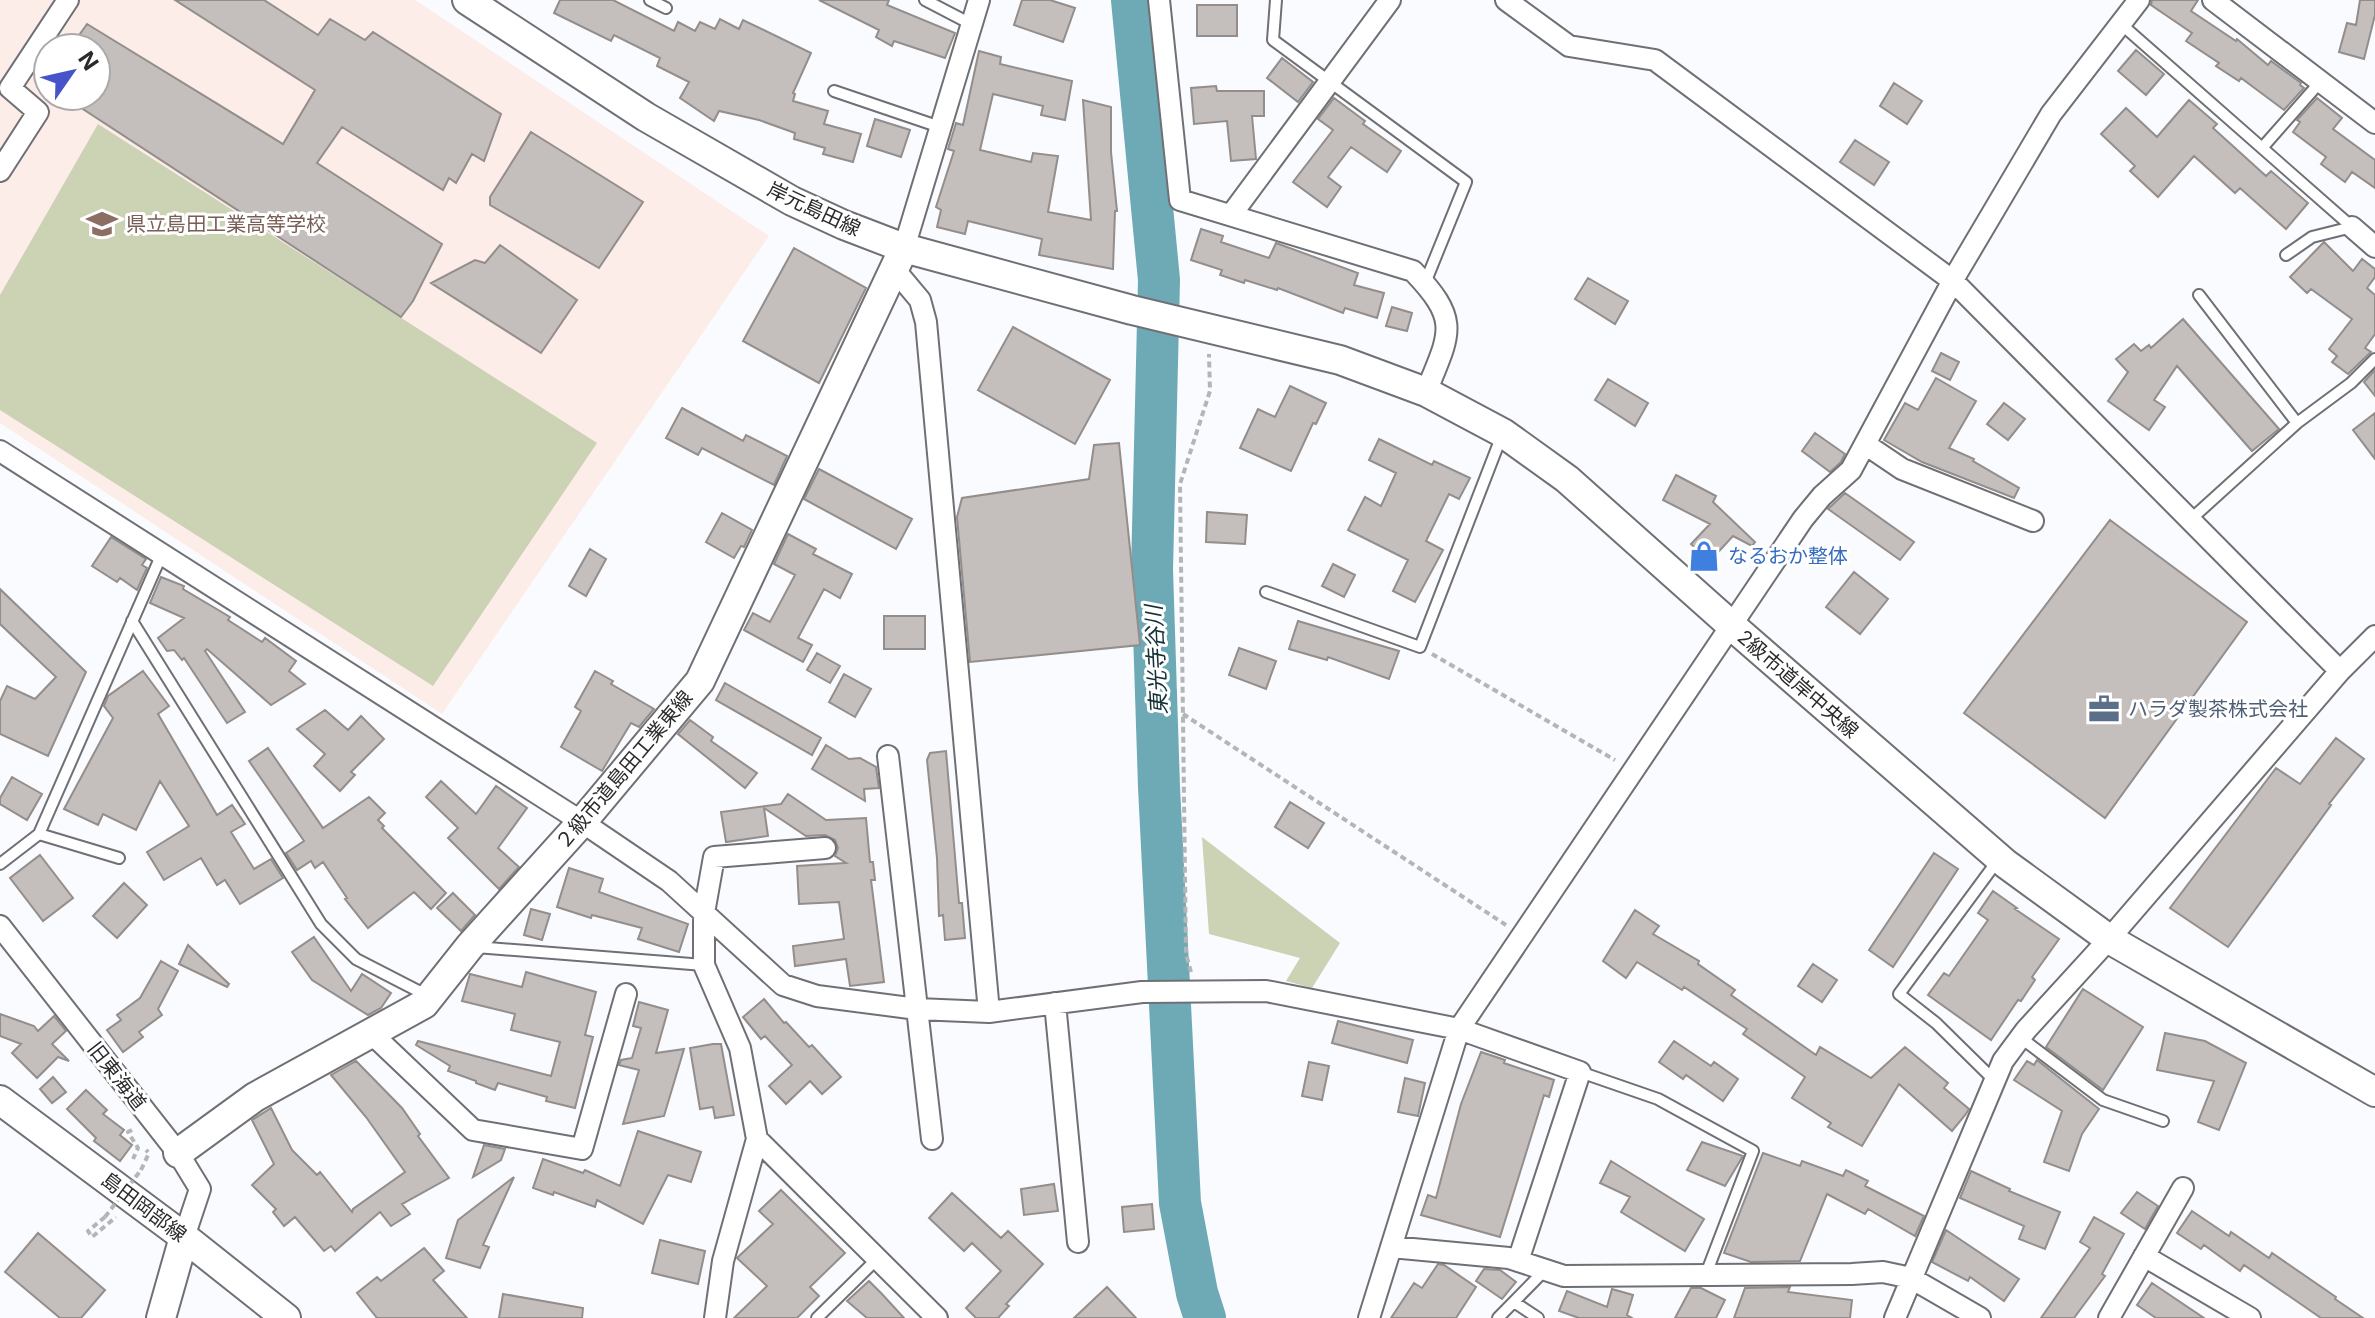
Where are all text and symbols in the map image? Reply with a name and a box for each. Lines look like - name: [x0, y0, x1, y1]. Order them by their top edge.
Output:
- north arrow: [32, 32, 112, 112]
- text: N: [73, 47, 104, 75]
- street label: 岸元島田線: [764, 177, 864, 241]
- school or university icon: 県立島田工業高等学校: [85, 207, 119, 241]
- place label: 県立島田工業高等学校: [126, 212, 326, 236]
- shop icon: なるおか整体: [1687, 539, 1721, 573]
- place label: なるおか整体: [1728, 544, 1848, 568]
- water label: 東光寺谷川: [1140, 602, 1172, 716]
- street label: 2級市道岸中央線: [1733, 625, 1863, 743]
- street label: ２級市道島田工業東線: [551, 686, 697, 854]
- office icon: ハラダ製茶株式会社: [2087, 692, 2121, 726]
- place label: ハラダ製茶株式会社: [2128, 697, 2308, 721]
- street label: 旧東海道: [83, 1037, 151, 1115]
- street label: 島田岡部線: [97, 1167, 191, 1247]

